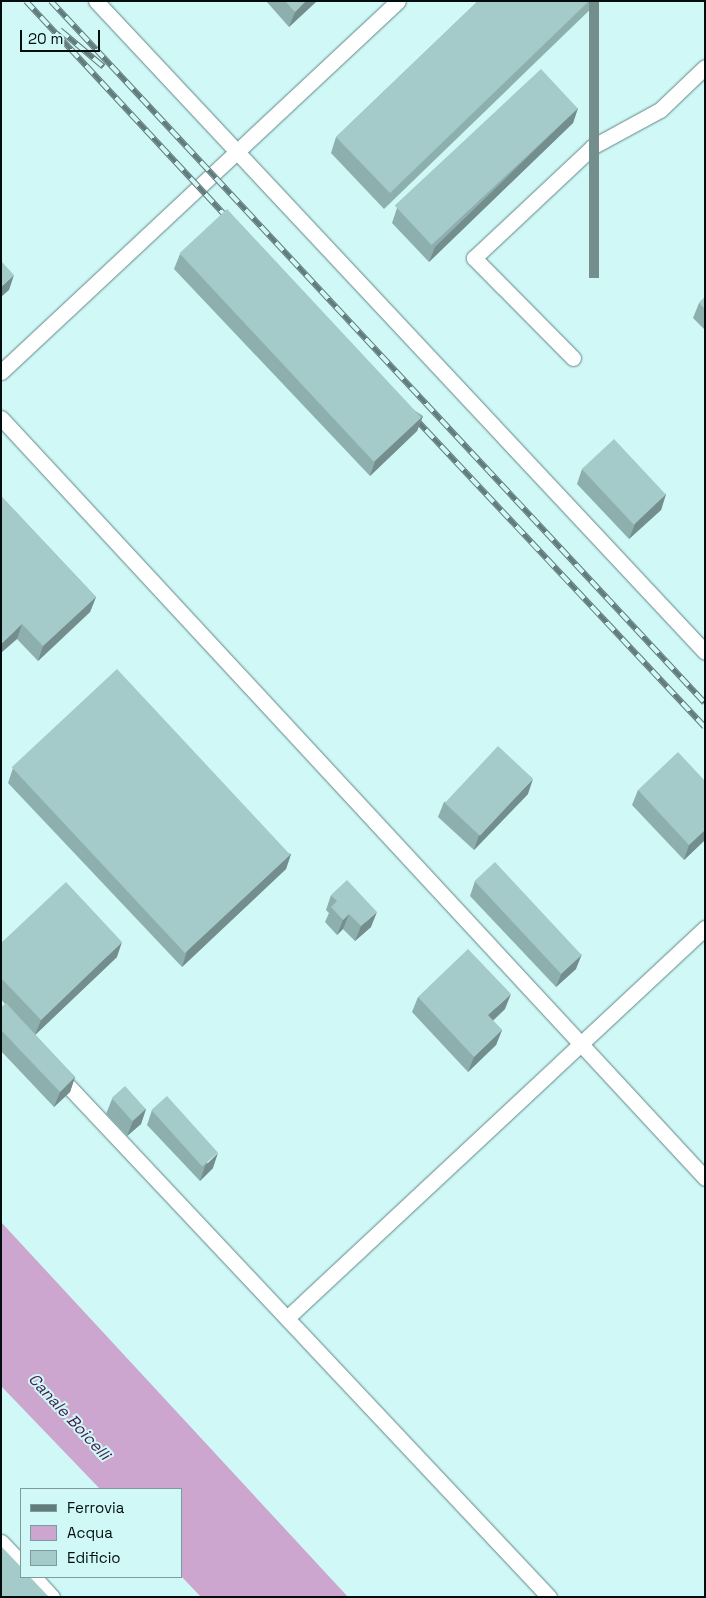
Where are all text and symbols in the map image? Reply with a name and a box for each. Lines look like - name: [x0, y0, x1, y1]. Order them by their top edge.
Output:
- scale bar: [22, 20, 102, 52]
- text: 20 m: [28, 29, 63, 48]
- water label: Canale Boicelli: [24, 1370, 114, 1464]
- legend: [20, 1488, 182, 1578]
- text: Ferrovia: [67, 1498, 124, 1517]
- text: Acqua: [67, 1523, 113, 1542]
- text: Edificio: [67, 1548, 121, 1567]

